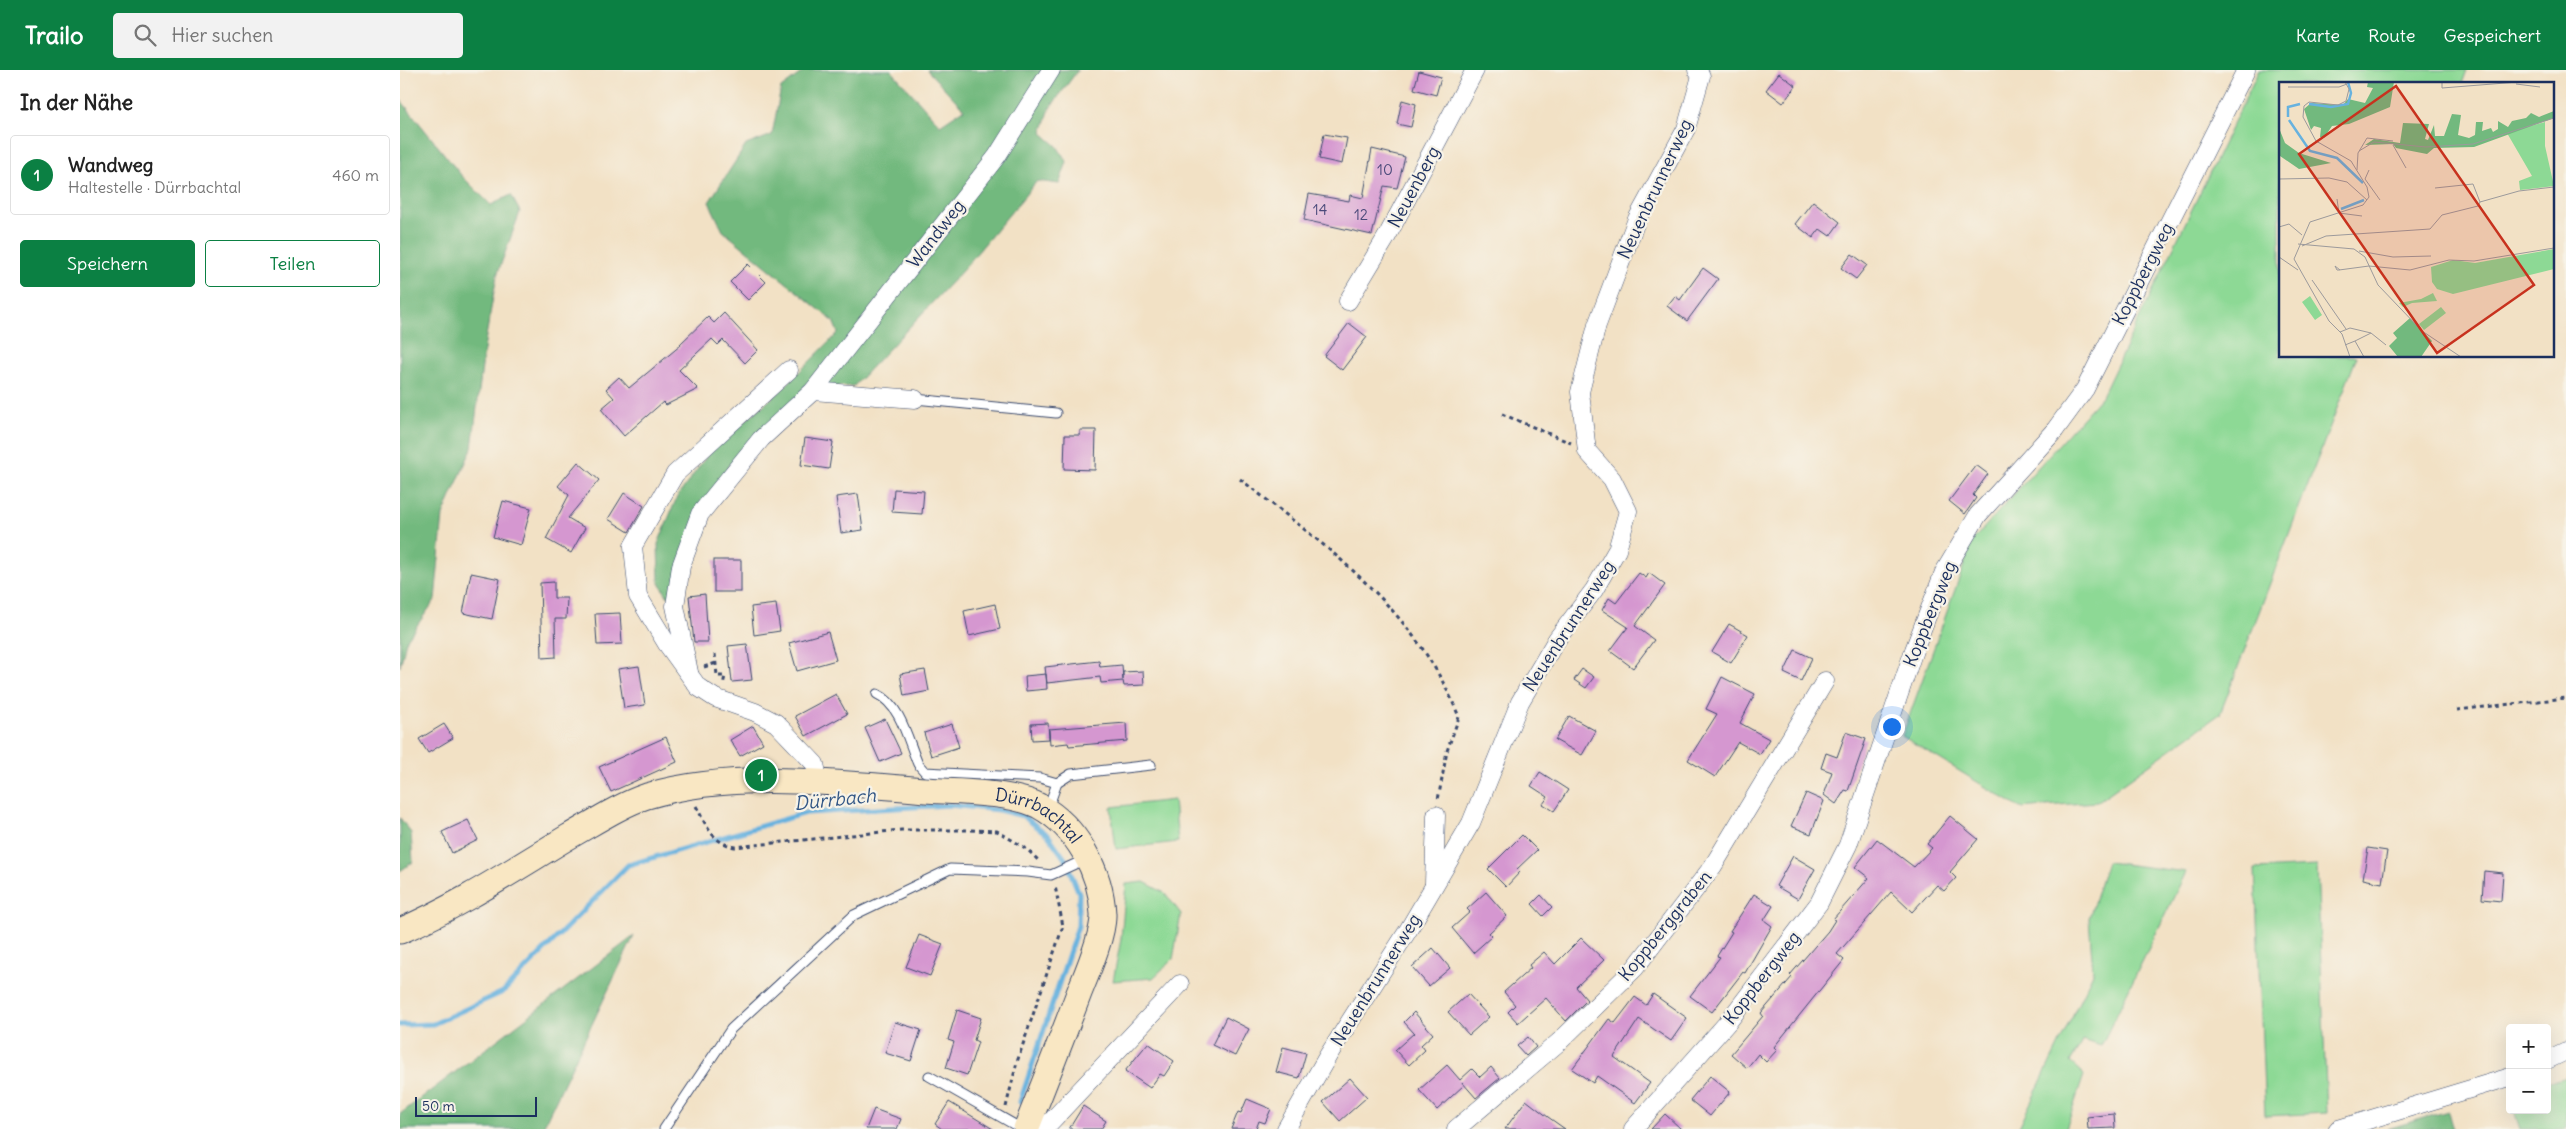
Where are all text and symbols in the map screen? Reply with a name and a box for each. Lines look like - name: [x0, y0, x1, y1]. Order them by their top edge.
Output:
- search box: [113, 13, 463, 58]
- text: Trailo: [25, 20, 83, 50]
- icon: search: [131, 21, 159, 49]
- text: Hier suchen: [171, 23, 273, 47]
- text: Karte: [2296, 24, 2340, 47]
- text: Route: [2368, 24, 2415, 47]
- text: Gespeichert: [2443, 24, 2541, 47]
- inset map: [2279, 82, 2554, 358]
- text: In der Nähe: [20, 89, 133, 116]
- street label: Neuenbrunnerweg: [1612, 115, 1697, 263]
- street label: Neuenberg: [1382, 142, 1445, 232]
- text: Wandweg: [68, 153, 153, 177]
- house number: 10: [1377, 160, 1393, 179]
- text: 1: [34, 165, 40, 185]
- text: 460 m: [332, 165, 379, 185]
- text: Haltestelle · Dürrbachtal: [68, 177, 241, 197]
- street label: Wandweg: [902, 195, 970, 273]
- house number: 14: [1313, 200, 1328, 219]
- house number: 12: [1354, 205, 1368, 224]
- street label: Koppbergweg: [2107, 219, 2178, 329]
- button: Speichern: [20, 240, 195, 287]
- button: Teilen: [205, 240, 380, 287]
- street label: Neuenbrunnerweg: [1518, 556, 1620, 696]
- street label: Koppbergweg: [1898, 557, 1961, 670]
- your location: [1879, 714, 1905, 740]
- pin: 1: [745, 756, 777, 794]
- water label: Dürrbach: [793, 783, 878, 815]
- street label: Dürrbachtal: [994, 783, 1087, 848]
- street label: Koppberggraben: [1613, 866, 1716, 986]
- street label: Neuenbrunnerweg: [1326, 909, 1426, 1050]
- street label: Koppbergweg: [1718, 926, 1805, 1029]
- map controls: [2506, 1024, 2551, 1114]
- button: +: [2506, 1024, 2551, 1069]
- button: −: [2506, 1069, 2551, 1114]
- scale bar: [415, 1094, 538, 1117]
- text: 50 m: [422, 1097, 455, 1115]

